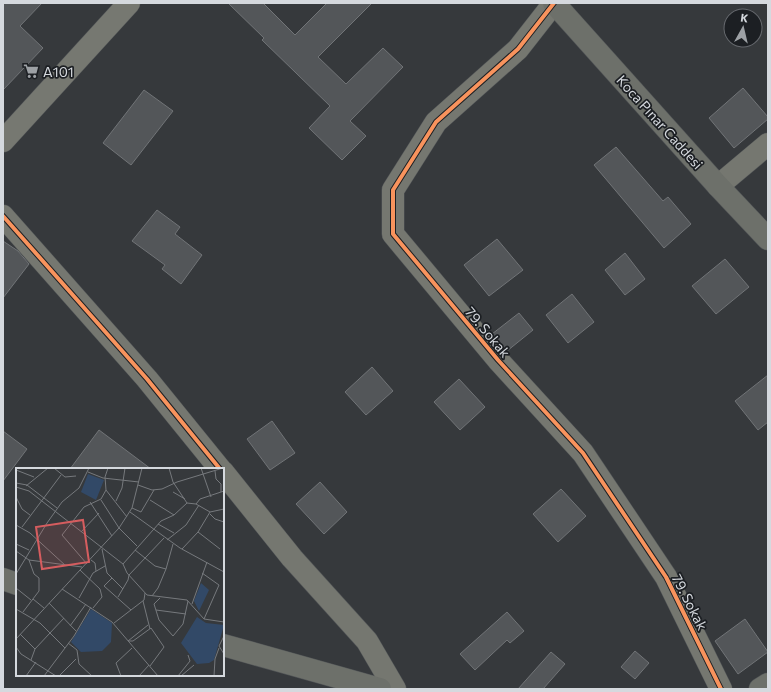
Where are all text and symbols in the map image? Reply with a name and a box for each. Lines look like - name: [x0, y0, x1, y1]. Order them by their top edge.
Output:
- north arrow: [723, 8, 763, 48]
- text: K: [740, 11, 749, 25]
- supermarket icon: A101: [22, 62, 40, 80]
- place label: A101: [43, 63, 74, 80]
- street label: Koca Pınar Caddesi: [613, 71, 707, 173]
- street label: 79. Sokak: [462, 303, 514, 361]
- inset map: [16, 468, 224, 676]
- street label: 79. Sokak: [669, 571, 712, 633]

